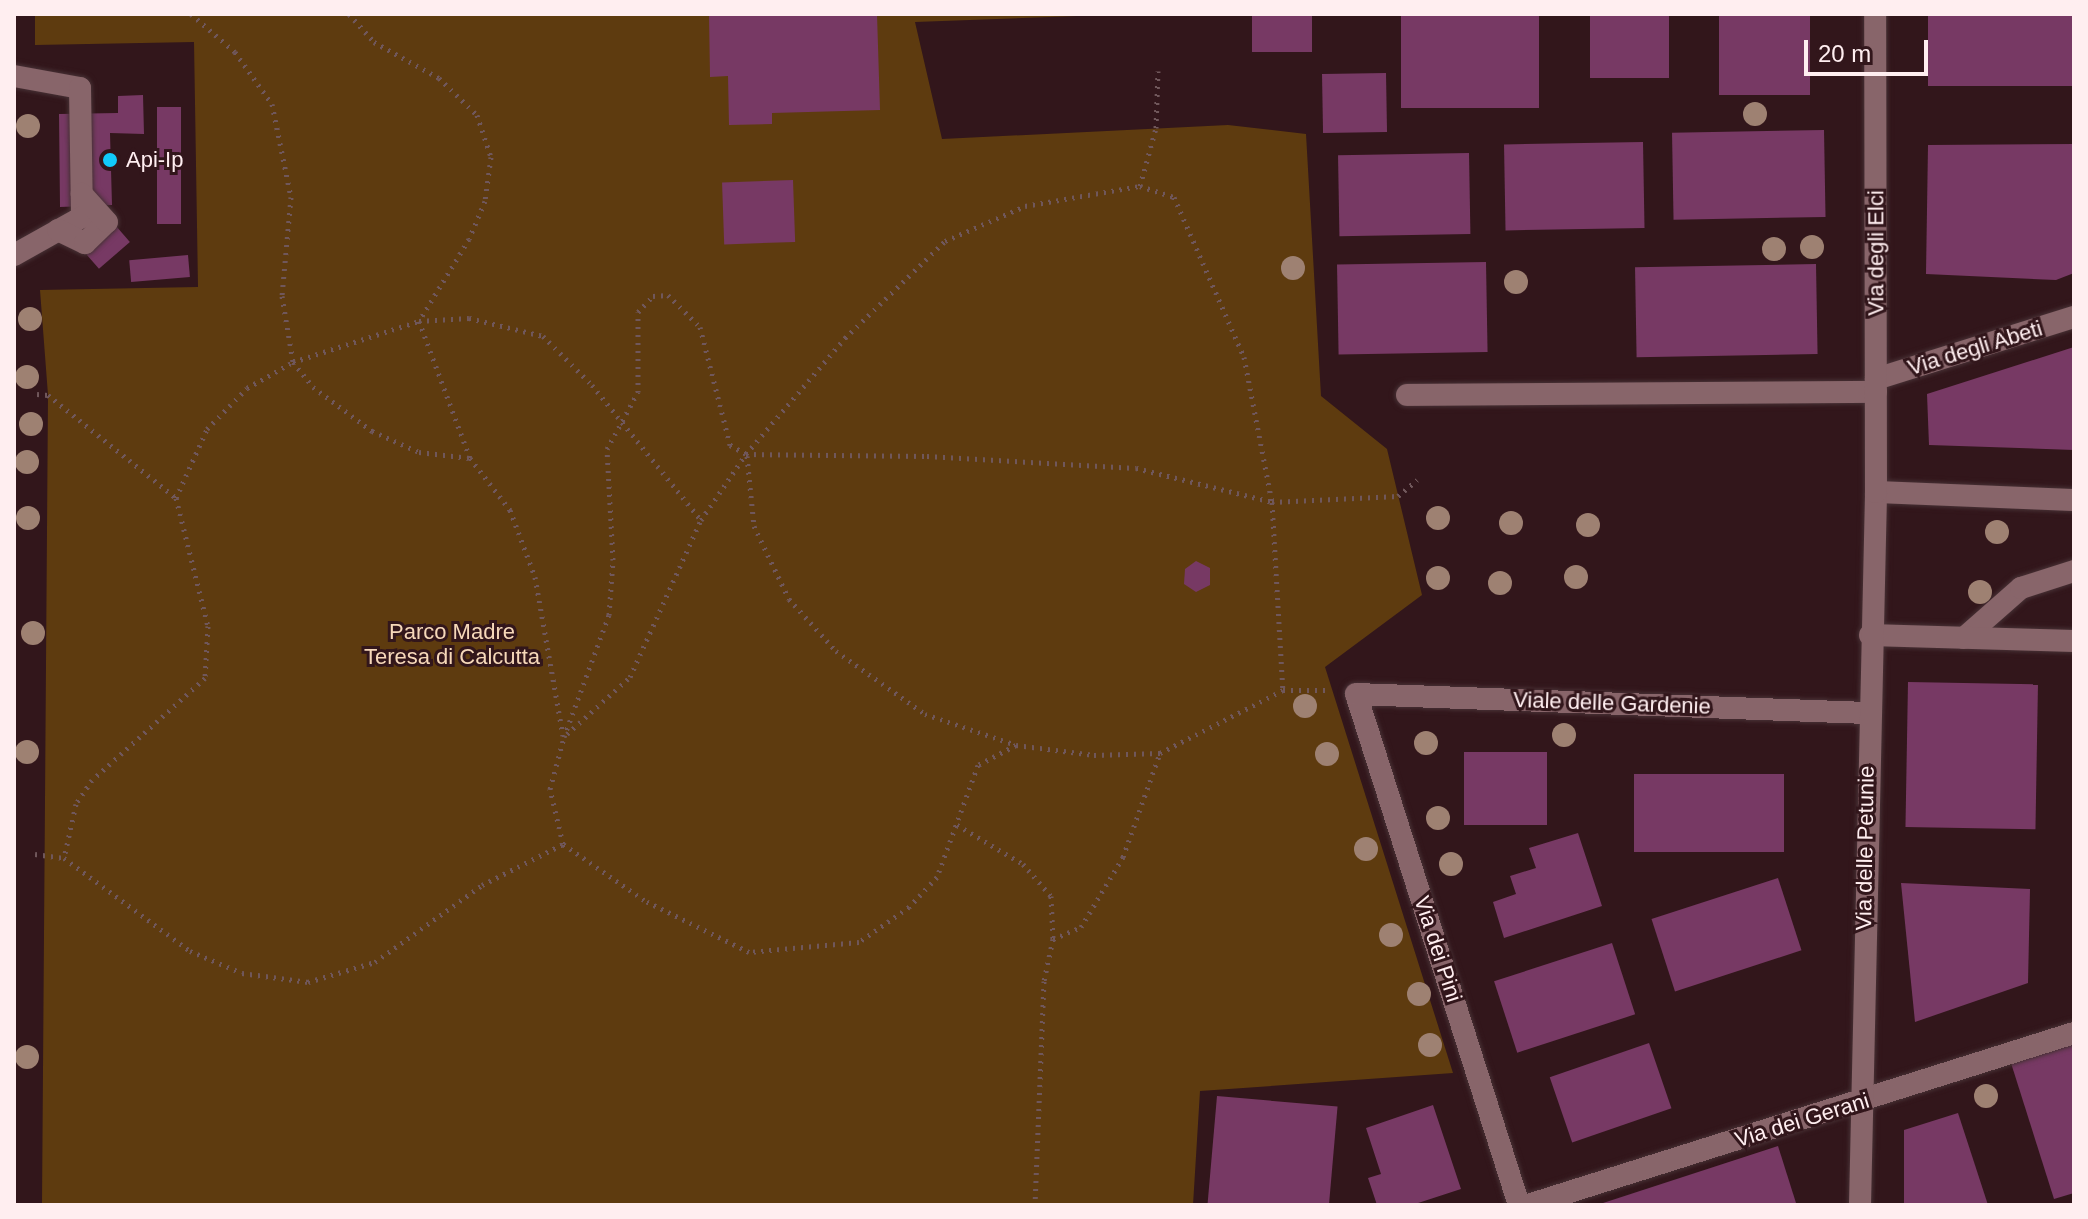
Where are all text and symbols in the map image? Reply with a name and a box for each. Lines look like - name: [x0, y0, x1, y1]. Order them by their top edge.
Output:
- scale bar: [1808, 24, 1932, 74]
- text: 20 m: [1818, 40, 1871, 67]
- place label: Api-Ip: [126, 147, 183, 173]
- marker: Api-Ip: [101, 151, 119, 169]
- street label: Via degli Elci: [1863, 190, 1889, 316]
- street label: Via degli Abeti: [1904, 315, 2046, 381]
- park label: Parco Madre Teresa di Calcutta: [364, 618, 540, 670]
- street label: Viale delle Gardenie: [1513, 686, 1711, 720]
- street label: Via delle Petunie: [1850, 765, 1880, 931]
- street label: Via dei Pini: [1409, 893, 1467, 1005]
- street label: Via dei Gerani: [1732, 1087, 1872, 1153]

